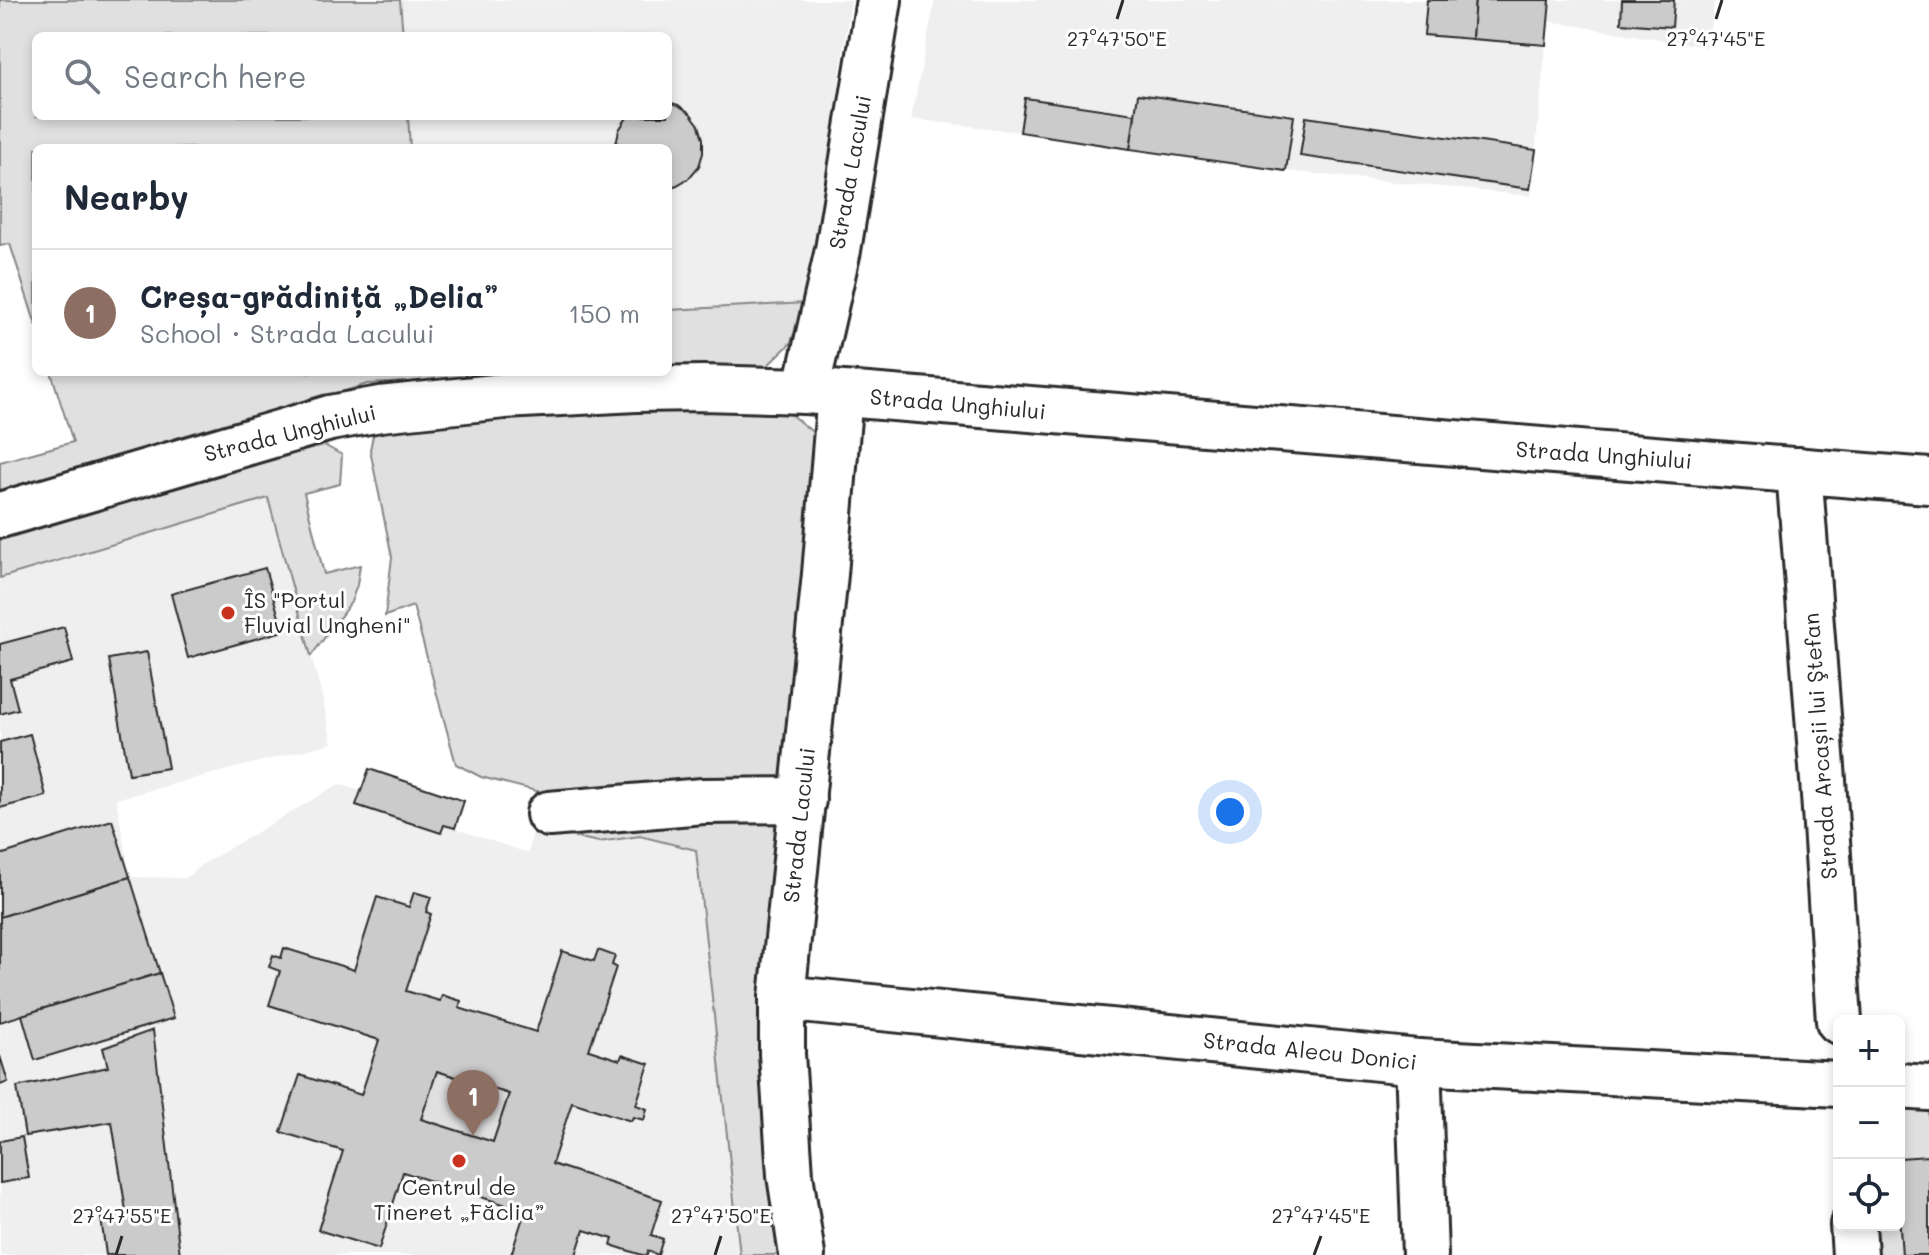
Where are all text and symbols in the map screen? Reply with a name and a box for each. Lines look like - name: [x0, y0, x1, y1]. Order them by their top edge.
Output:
- text: 27°47'50"E: [1067, 25, 1167, 51]
- text: 27°47'45"E: [1666, 25, 1766, 51]
- search box: [32, 32, 672, 120]
- icon: search: [60, 54, 104, 98]
- text: Search here: [124, 56, 307, 96]
- street label: Strada Lacului: [822, 93, 877, 251]
- text: Nearby: [64, 174, 189, 219]
- text: Creșa-grădiniță „Delia”: [140, 276, 499, 316]
- text: 1: [84, 296, 96, 330]
- text: 150 m: [568, 296, 640, 330]
- text: School · Strada Lacului: [140, 316, 434, 350]
- street label: Strada Unghiului: [869, 381, 1047, 426]
- street label: Strada Unghiului: [201, 397, 379, 468]
- street label: Strada Unghiului: [1515, 434, 1693, 475]
- place label: ÎS "Portul Fluvial Ungheni": [244, 585, 411, 639]
- marker: ÎS "Portul Fluvial Ungheni": [219, 604, 237, 622]
- street label: Strada Arcașii lui Ştefan: [1796, 612, 1843, 880]
- street label: Strada Lacului: [776, 746, 821, 904]
- your location: [1210, 792, 1250, 832]
- map controls: [1833, 1015, 1905, 1231]
- button: +: [1833, 1015, 1905, 1087]
- street label: Strada Alecu Donici: [1202, 1025, 1418, 1076]
- pin: 1: [447, 1070, 499, 1136]
- button: −: [1833, 1087, 1905, 1159]
- marker: Centrul de Tineret „Făclia”: [450, 1152, 468, 1170]
- button: locate: [1833, 1159, 1905, 1231]
- place label: Centrul de Tineret „Făclia”: [373, 1172, 545, 1226]
- text: 27°47'55"E: [72, 1202, 172, 1228]
- text: 27°47'50"E: [671, 1202, 771, 1228]
- text: 27°47'45"E: [1271, 1202, 1371, 1228]

